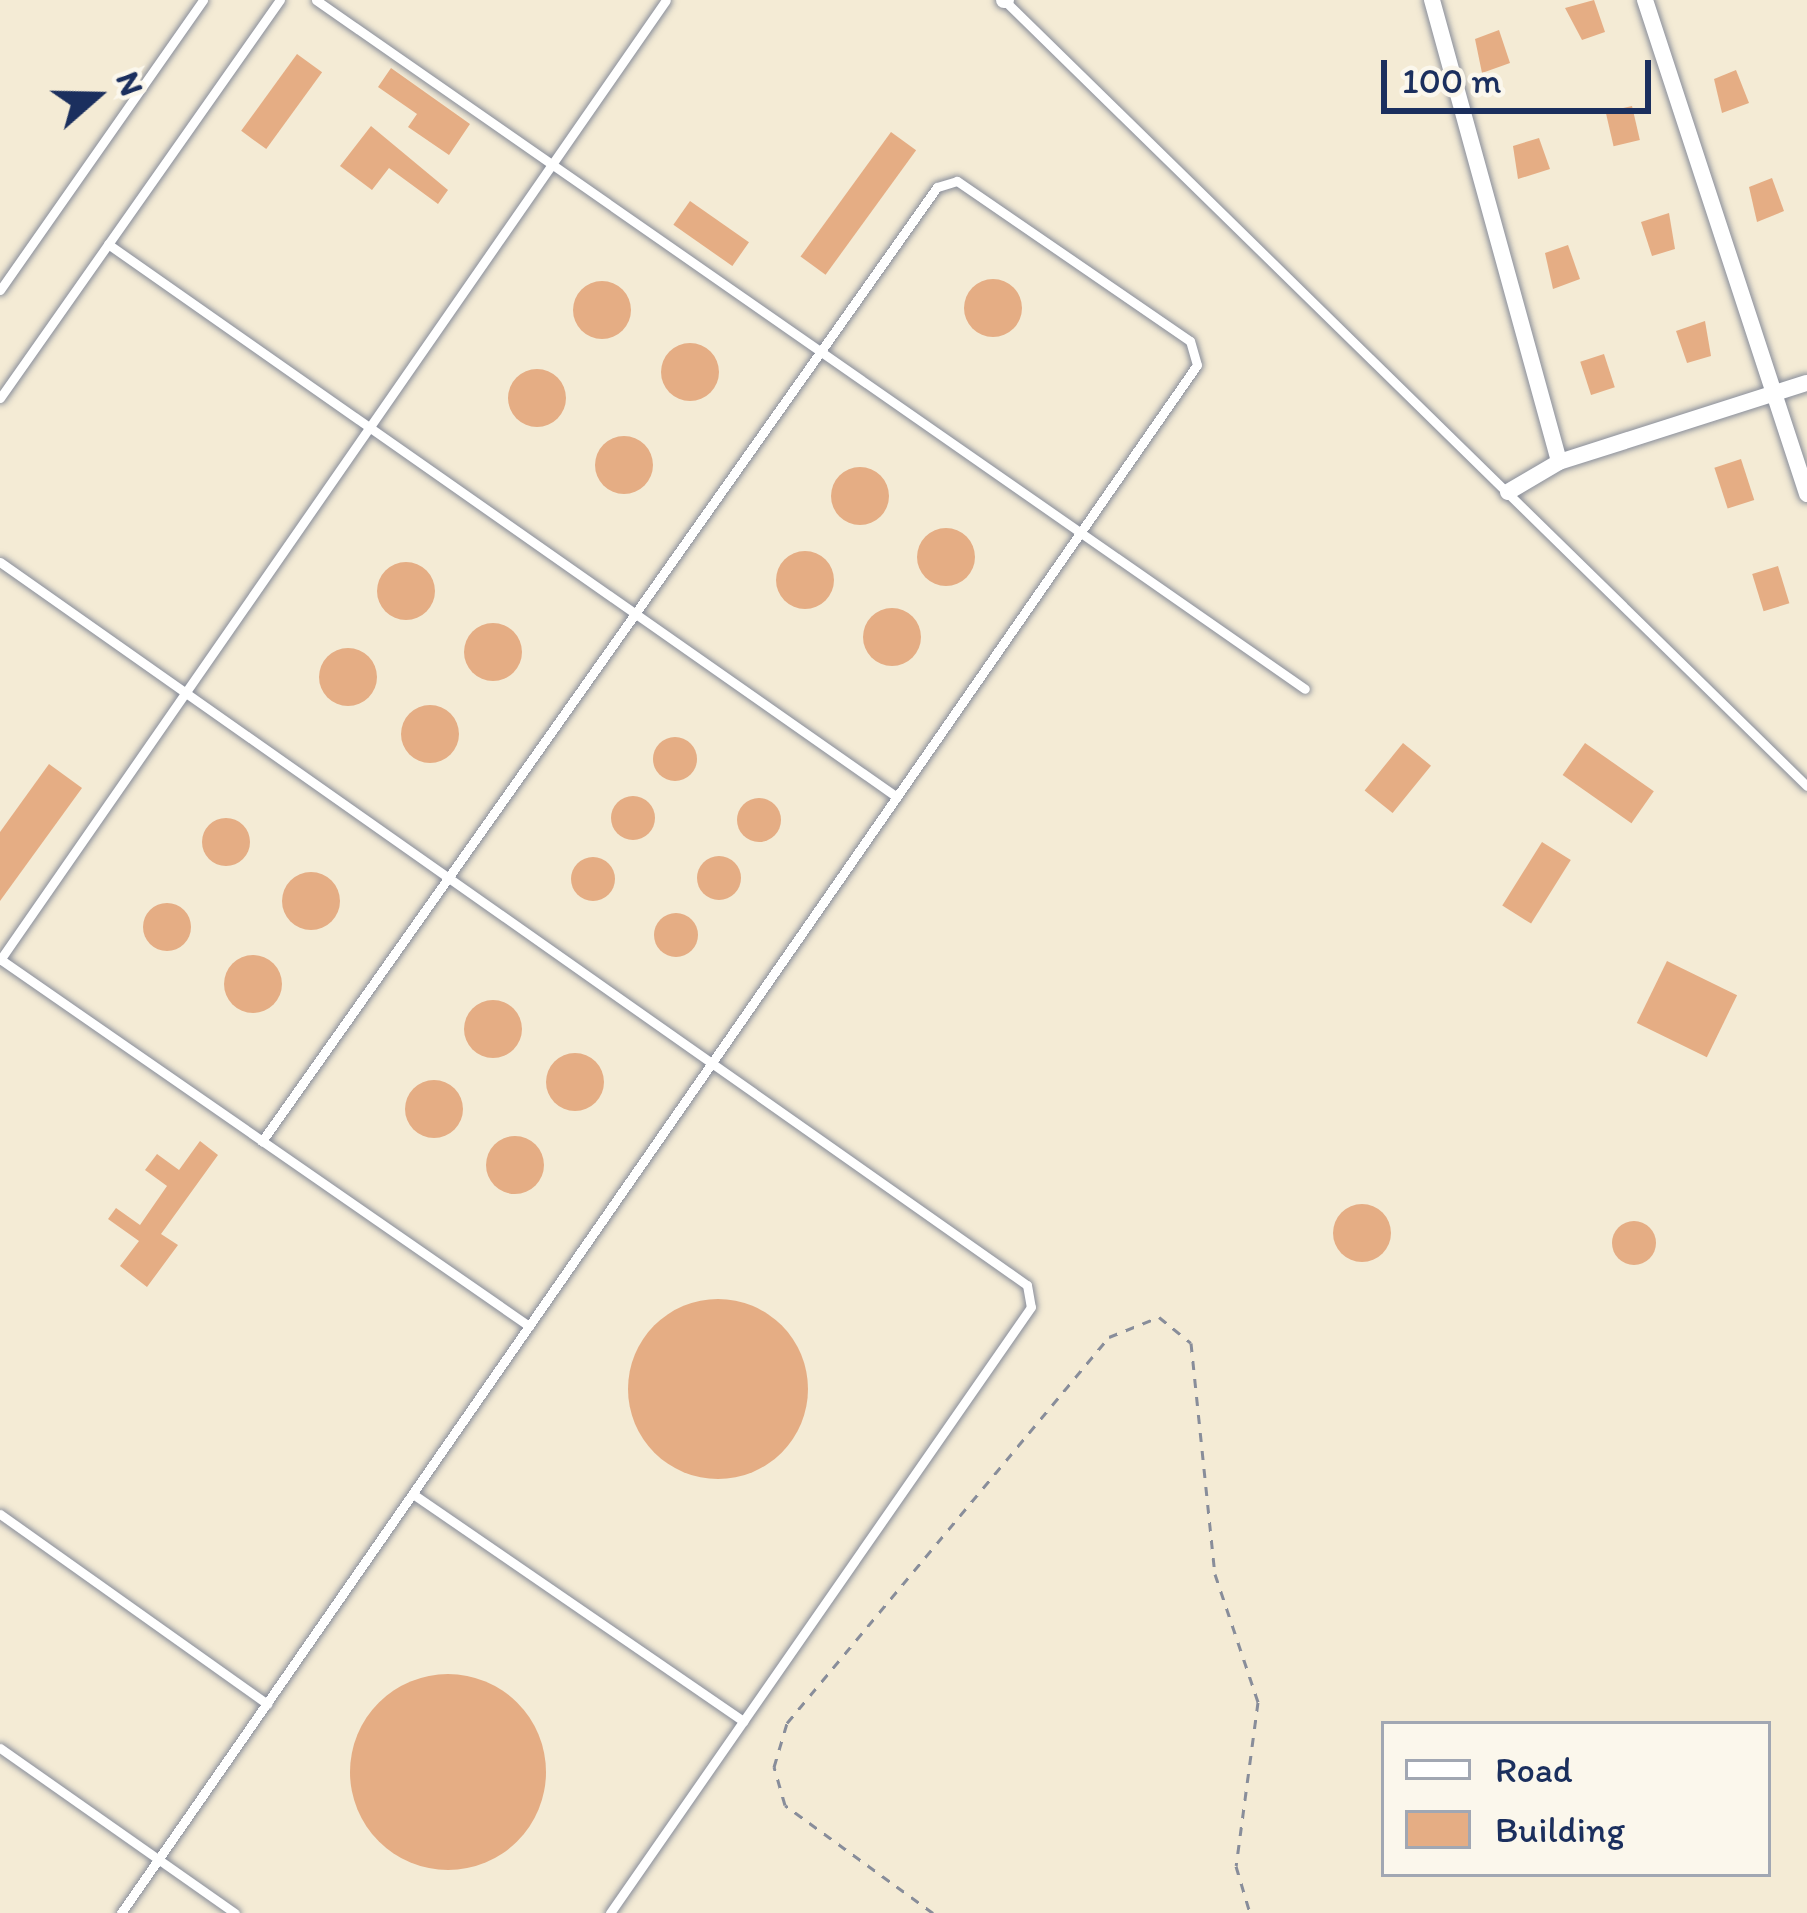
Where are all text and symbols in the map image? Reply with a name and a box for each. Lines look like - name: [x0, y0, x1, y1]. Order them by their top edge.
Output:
- north arrow: [36, 36, 156, 156]
- scale bar: [1387, 36, 1657, 110]
- text: 100 m: [1402, 59, 1501, 102]
- text: N: [108, 66, 152, 101]
- legend: [1381, 1721, 1771, 1877]
- text: Road: [1495, 1748, 1573, 1791]
- text: Building: [1495, 1808, 1625, 1851]

